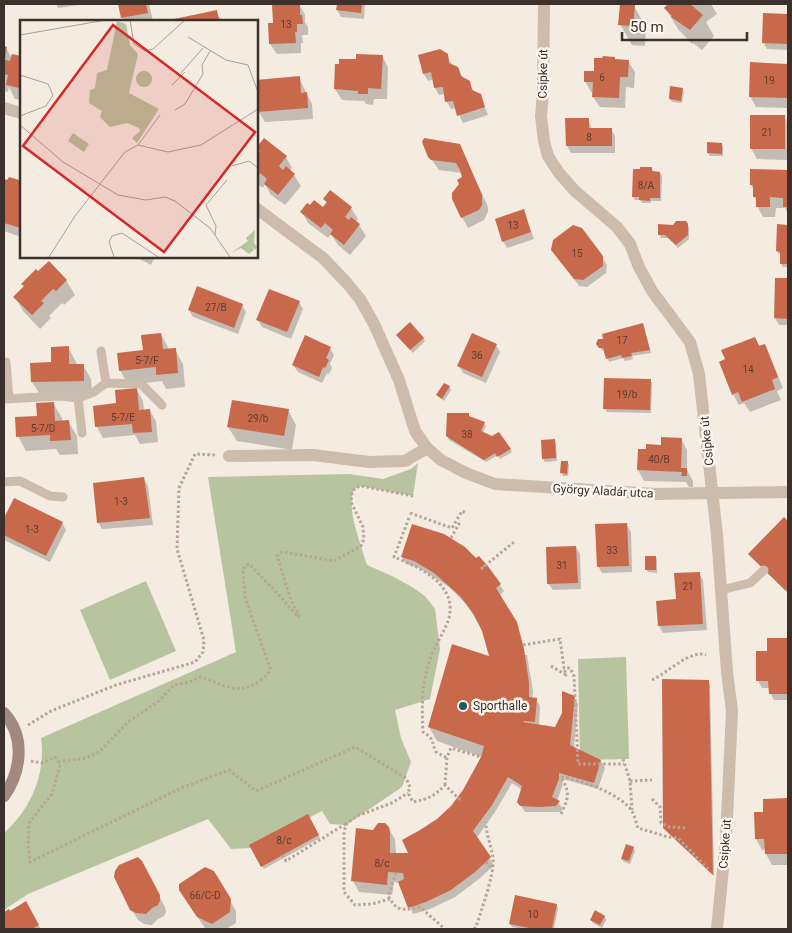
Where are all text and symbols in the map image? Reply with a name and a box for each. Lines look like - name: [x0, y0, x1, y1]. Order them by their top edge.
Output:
- scale bar: [622, 10, 747, 42]
- text: 50 m: [630, 18, 664, 36]
- house number: 13: [280, 19, 292, 30]
- inset map: [20, 20, 258, 258]
- street label: Csipke út: [536, 49, 550, 99]
- house number: 6: [599, 72, 605, 83]
- house number: 19: [763, 75, 775, 86]
- house number: 21: [761, 127, 773, 138]
- house number: 8: [586, 132, 592, 143]
- house number: 8/A: [638, 180, 655, 191]
- house number: 13: [507, 220, 519, 231]
- house number: 15: [571, 248, 583, 259]
- house number: 27/B: [205, 302, 227, 313]
- house number: 17: [616, 335, 628, 346]
- house number: 36: [471, 350, 483, 361]
- house number: 5-7/F: [135, 355, 159, 366]
- house number: 14: [742, 364, 754, 375]
- house number: 19/b: [617, 389, 638, 400]
- house number: 5-7/E: [111, 412, 135, 423]
- house number: 29/b: [248, 413, 269, 424]
- street label: Csipke út: [697, 416, 717, 466]
- house number: 5-7/D: [31, 423, 55, 434]
- house number: 38: [461, 429, 473, 440]
- house number: 40/B: [648, 454, 670, 465]
- street label: György Aladár utca: [552, 481, 654, 501]
- house number: 1-3: [114, 496, 128, 507]
- house number: 1-3: [25, 524, 39, 535]
- house number: 33: [606, 545, 618, 556]
- house number: 31: [556, 560, 568, 571]
- house number: 21: [682, 581, 694, 592]
- place label: Sporthalle: [473, 699, 527, 713]
- marker: Sporthalle: [457, 700, 469, 712]
- street label: Csipke út: [716, 819, 734, 869]
- house number: 8/c: [277, 835, 291, 846]
- house number: 8/c: [375, 858, 389, 869]
- house number: 66/C-D: [189, 890, 221, 901]
- house number: 10: [527, 909, 539, 920]

